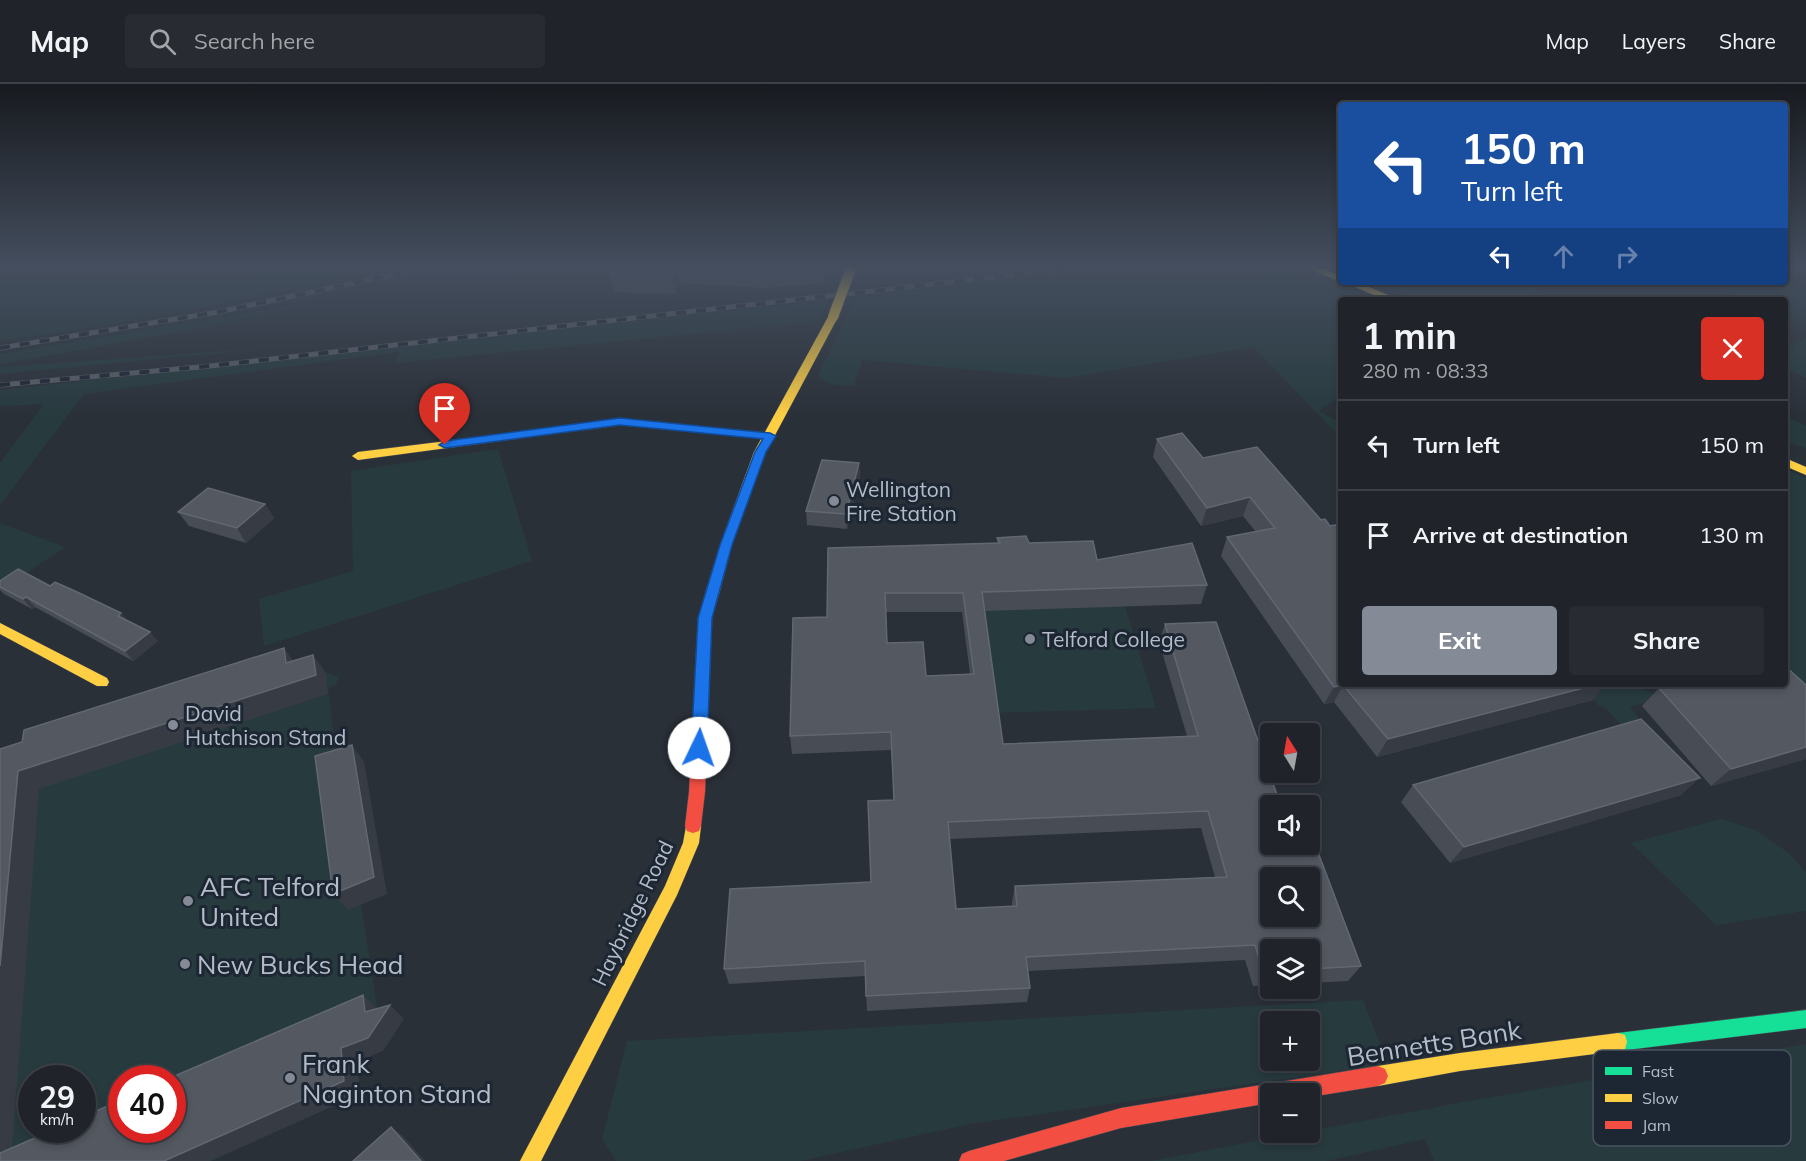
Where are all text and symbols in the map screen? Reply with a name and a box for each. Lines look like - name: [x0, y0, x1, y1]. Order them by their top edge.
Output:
- search box: [125, 14, 545, 68]
- text: Map: [30, 24, 89, 59]
- icon: search: [146, 25, 179, 58]
- text: Search here: [194, 27, 315, 55]
- text: Map: [1546, 28, 1589, 54]
- text: Layers: [1622, 28, 1686, 54]
- text: Share: [1719, 28, 1776, 54]
- text: 150 m: [1461, 122, 1586, 175]
- icon: left: [1362, 126, 1440, 204]
- text: Turn left: [1461, 174, 1563, 208]
- icon: left: [1484, 240, 1517, 273]
- icon: ahead: [1547, 240, 1580, 273]
- icon: right: [1610, 240, 1643, 273]
- text: 1 min: [1362, 313, 1457, 358]
- button: close: [1701, 317, 1764, 380]
- text: 280 m · 08:33: [1362, 358, 1488, 383]
- pin: [419, 383, 470, 445]
- icon: arrive: [428, 392, 461, 425]
- icon: left: [1362, 429, 1395, 462]
- text: Turn left: [1413, 431, 1500, 459]
- text: 150 m: [1699, 431, 1764, 459]
- place label: Wellington Fire Station: [846, 476, 957, 526]
- marker: Wellington Fire Station: [827, 494, 841, 508]
- icon: arrive: [1362, 519, 1395, 552]
- text: Arrive at destination: [1413, 521, 1628, 549]
- text: 130 m: [1699, 521, 1764, 549]
- button: Exit: [1362, 606, 1557, 675]
- button: Share: [1569, 606, 1764, 675]
- place label: Telford College: [1042, 626, 1185, 652]
- marker: Telford College: [1023, 632, 1037, 646]
- place label: David Hutchison Stand: [185, 700, 346, 750]
- position arrow: [667, 716, 731, 780]
- marker: David Hutchison Stand: [166, 718, 180, 732]
- north arrow: [1260, 723, 1320, 783]
- map controls: [1260, 723, 1320, 1143]
- button: sound: [1260, 795, 1320, 855]
- street label: Haybridge Road: [586, 836, 678, 990]
- button: search: [1260, 867, 1320, 927]
- place label: AFC Telford United: [200, 870, 340, 933]
- marker: AFC Telford United: [181, 894, 195, 908]
- button: layers: [1260, 939, 1320, 999]
- place label: New Bucks Head: [197, 948, 403, 981]
- marker: New Bucks Head: [178, 957, 192, 971]
- button: +: [1260, 1011, 1320, 1071]
- street label: Bennetts Bank: [1345, 1013, 1524, 1073]
- place label: Frank Naginton Stand: [302, 1047, 492, 1110]
- legend: [1593, 1050, 1791, 1146]
- text: Fast: [1642, 1061, 1674, 1081]
- speed limit sign: 40: [108, 1065, 186, 1143]
- marker: Frank Naginton Stand: [283, 1071, 297, 1085]
- text: 29: [39, 1078, 75, 1116]
- button: −: [1260, 1083, 1320, 1143]
- text: Slow: [1642, 1088, 1679, 1108]
- text: km/h: [40, 1110, 74, 1129]
- text: Jam: [1642, 1115, 1671, 1135]

